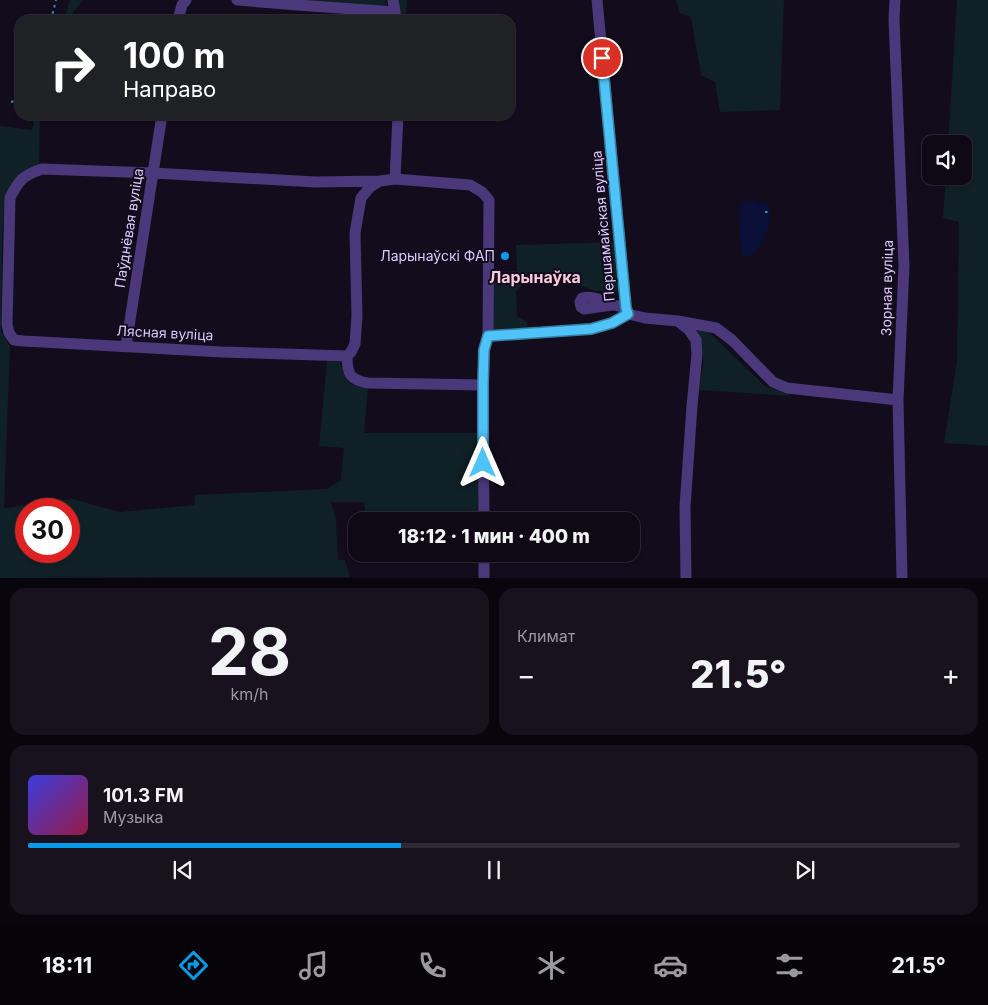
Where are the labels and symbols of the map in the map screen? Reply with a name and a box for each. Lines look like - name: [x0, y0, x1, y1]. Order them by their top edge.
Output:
- pin: [581, 37, 623, 79]
- street label: Першамайская вуліца: [587, 150, 618, 302]
- street label: Паўднёвая вуліца: [111, 167, 146, 289]
- street label: Зорная вуліца: [877, 240, 896, 336]
- place label: Ларынаўскі ФАП: [380, 247, 495, 264]
- marker: Ларынаўскі ФАП: [499, 250, 511, 262]
- district label: Ларынаўка: [489, 267, 581, 287]
- street label: Лясная вуліца: [116, 321, 214, 344]
- position arrow: [456, 436, 508, 488]
- speed limit sign: 30: [15, 498, 80, 563]

